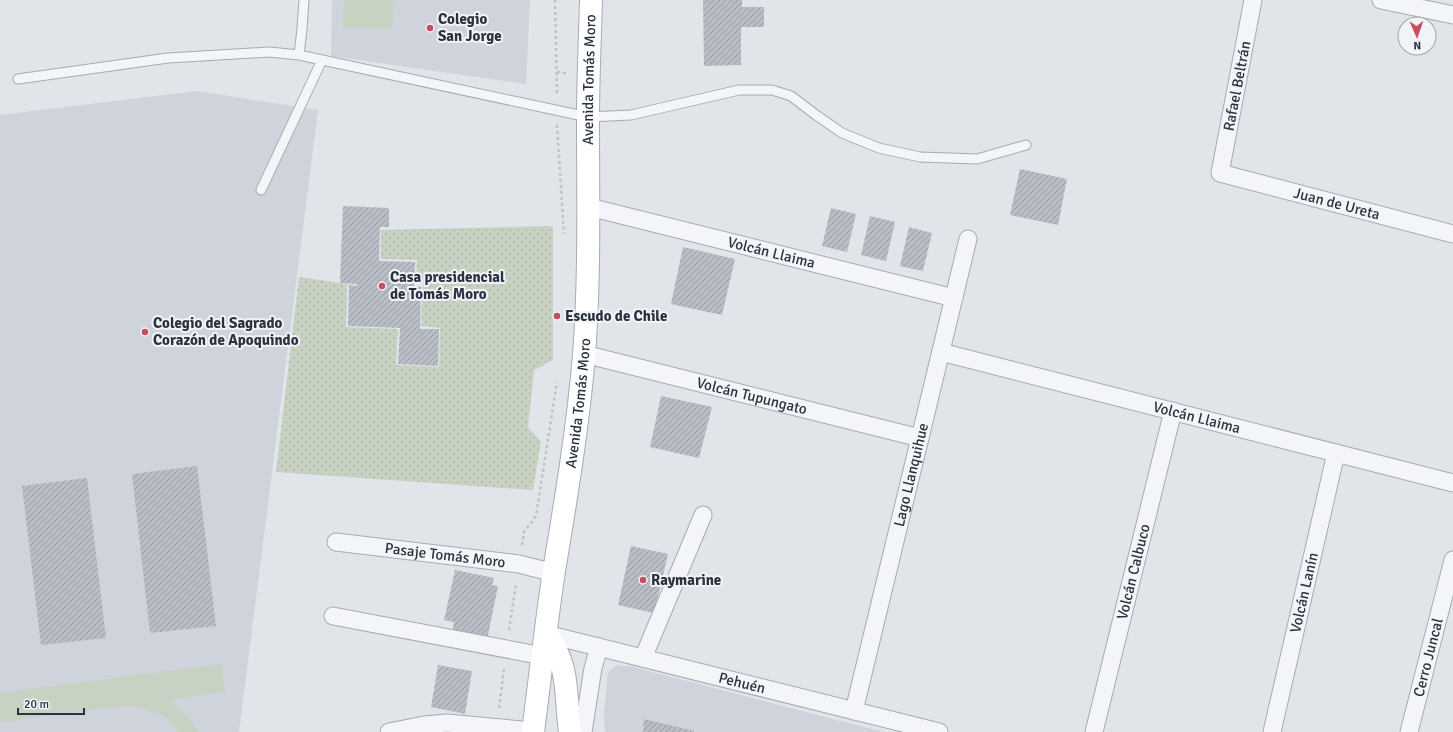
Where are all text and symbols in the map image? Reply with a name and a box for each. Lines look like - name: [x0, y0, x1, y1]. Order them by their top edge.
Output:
- place label: Colegio San Jorge: [438, 10, 502, 45]
- street label: Avenida Tomás Moro: [579, 14, 600, 145]
- north arrow: [1397, 16, 1437, 56]
- marker: Colegio San Jorge: [425, 23, 435, 33]
- street label: Rafael Beltrán: [1219, 39, 1255, 133]
- text: N: [1413, 39, 1421, 52]
- street label: Juan de Ureta: [1292, 184, 1382, 224]
- street label: Volcán Llaima: [726, 233, 817, 272]
- place label: Casa presidencial de Tomás Moro: [390, 268, 505, 303]
- marker: Casa presidencial de Tomás Moro: [377, 281, 387, 291]
- place label: Escudo de Chile: [565, 307, 667, 325]
- marker: Escudo de Chile: [552, 311, 562, 321]
- place label: Colegio del Sagrado Corazón de Apoquindo: [153, 314, 299, 349]
- marker: Colegio del Sagrado Corazón de Apoquindo: [140, 327, 150, 337]
- street label: Avenida Tomás Moro: [562, 337, 594, 469]
- street label: Volcán Tupungato: [695, 374, 809, 418]
- street label: Volcán Llaima: [1151, 398, 1242, 437]
- street label: Lago Llanquihue: [890, 421, 932, 529]
- street label: Volcán Calbuco: [1113, 522, 1154, 622]
- street label: Pasaje Tomás Moro: [384, 539, 507, 571]
- street label: Volcán Lanín: [1286, 551, 1322, 635]
- place label: Raymarine: [651, 571, 721, 589]
- marker: Raymarine: [638, 575, 648, 585]
- street label: Cerro Juncal: [1409, 616, 1447, 699]
- street label: Pehuén: [717, 668, 767, 697]
- scale bar: [18, 690, 84, 716]
- text: 20 m: [24, 697, 49, 712]

